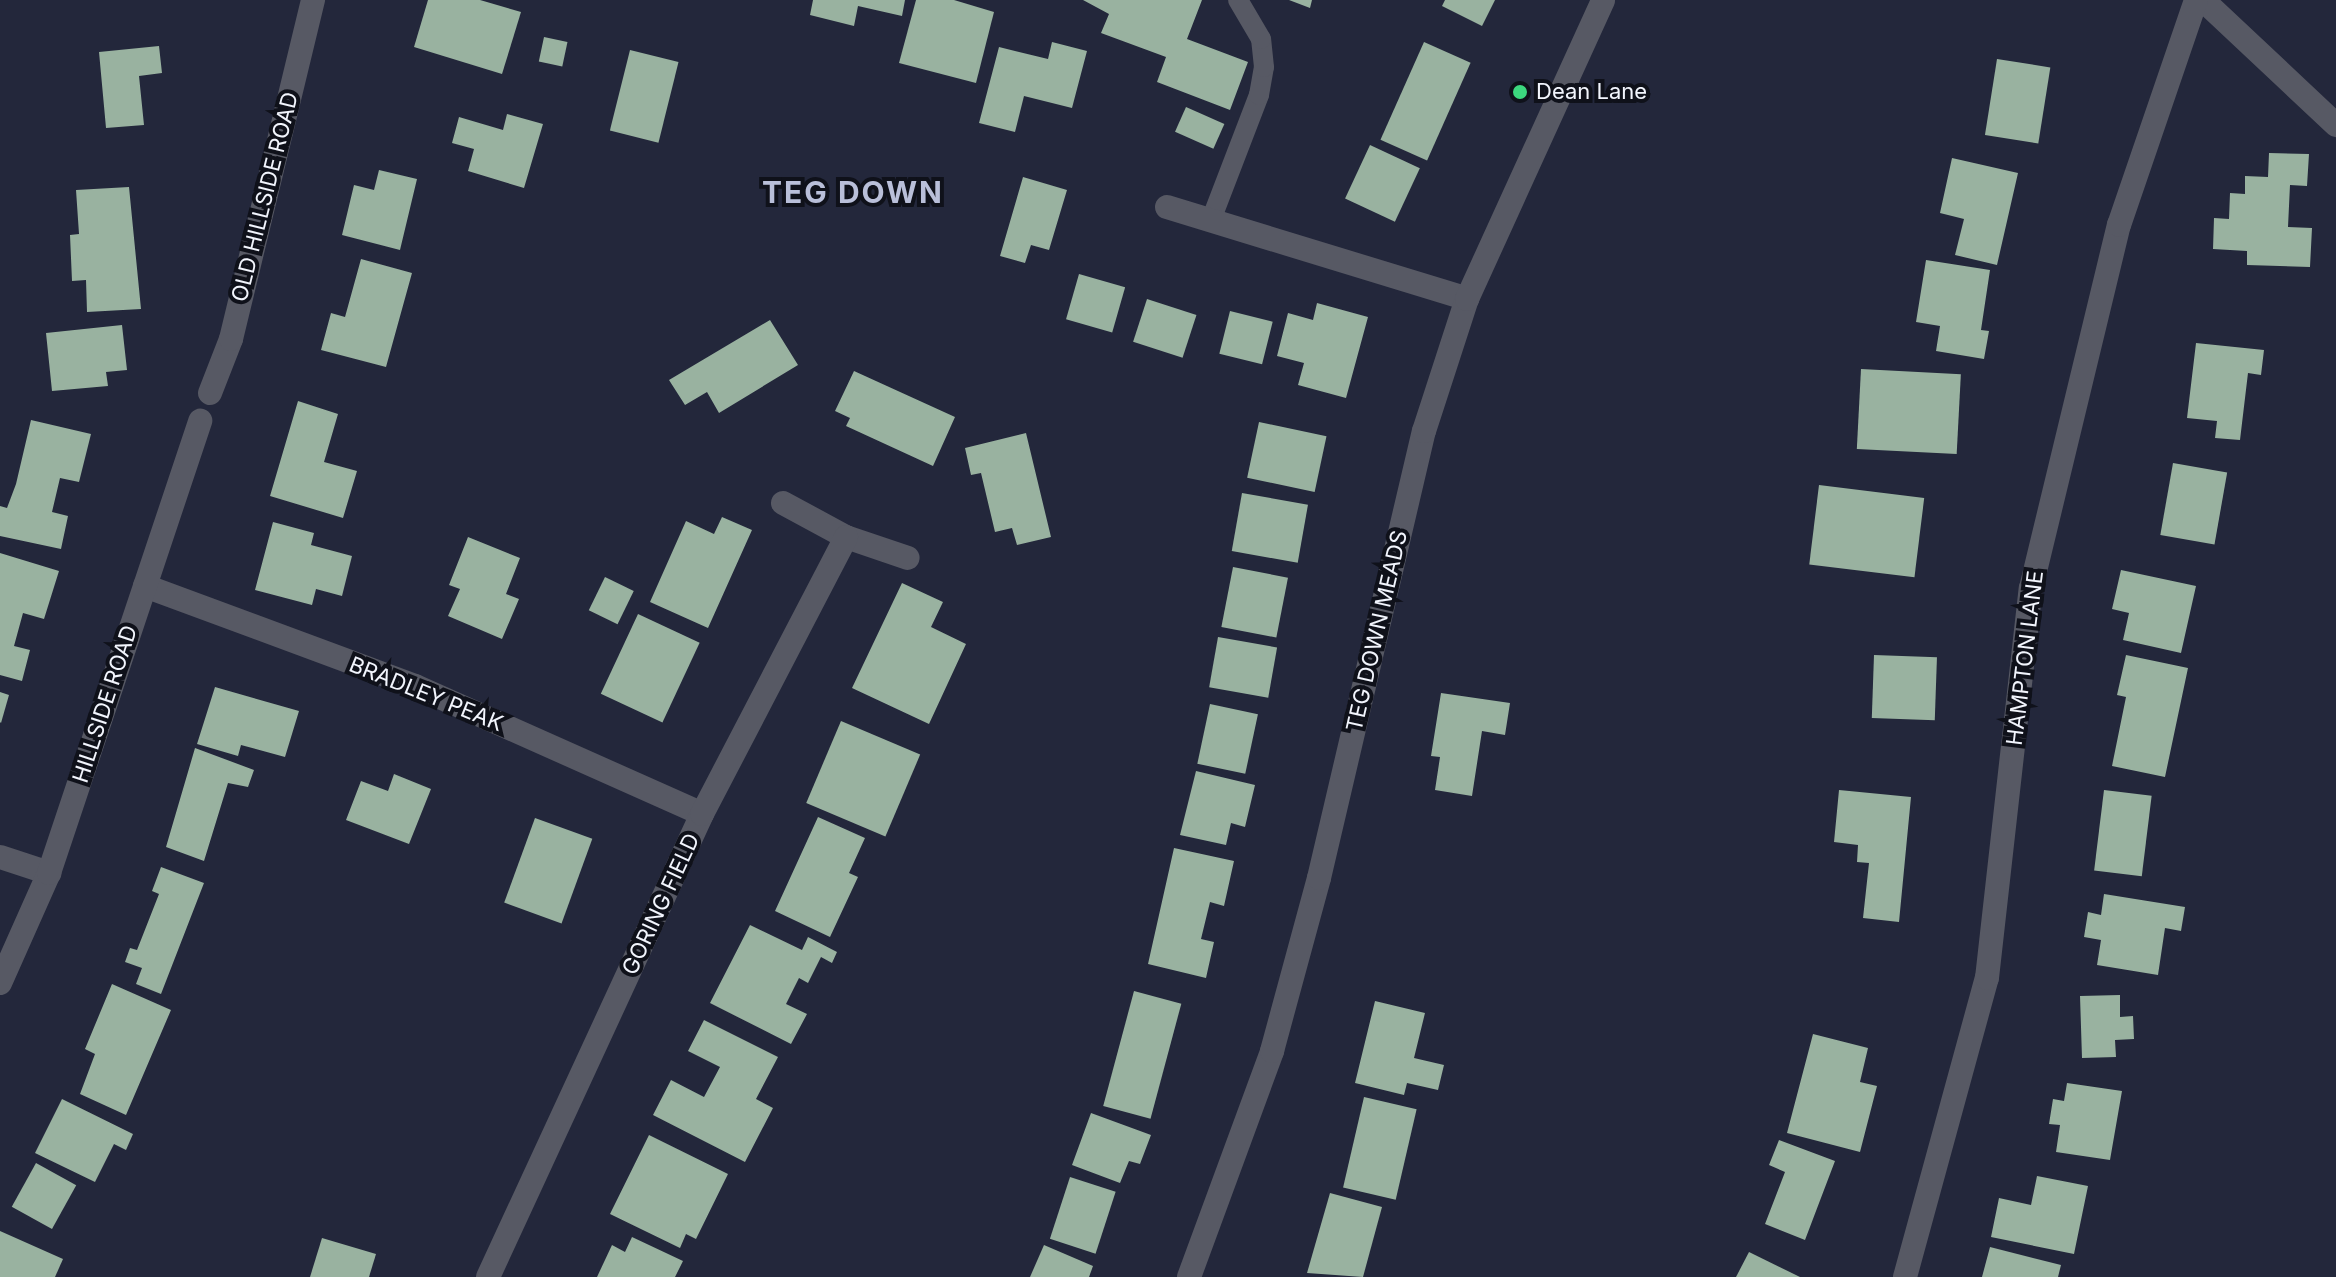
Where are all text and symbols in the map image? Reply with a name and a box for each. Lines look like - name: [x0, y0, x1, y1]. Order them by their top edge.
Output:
- place label: Dean Lane: [1536, 79, 1647, 105]
- marker: Dean Lane: [1511, 83, 1529, 101]
- street label: OLD HILLSIDE ROAD: [226, 89, 304, 305]
- district label: TEG DOWN: [762, 174, 944, 210]
- street label: TEG DOWN MEADS: [1341, 528, 1413, 734]
- street label: HAMPTON LANE: [2001, 569, 2049, 747]
- street label: HILLSIDE ROAD: [67, 622, 143, 786]
- street label: BRADLEY PEAK: [345, 651, 507, 737]
- street label: GORING FIELD: [617, 829, 705, 979]

